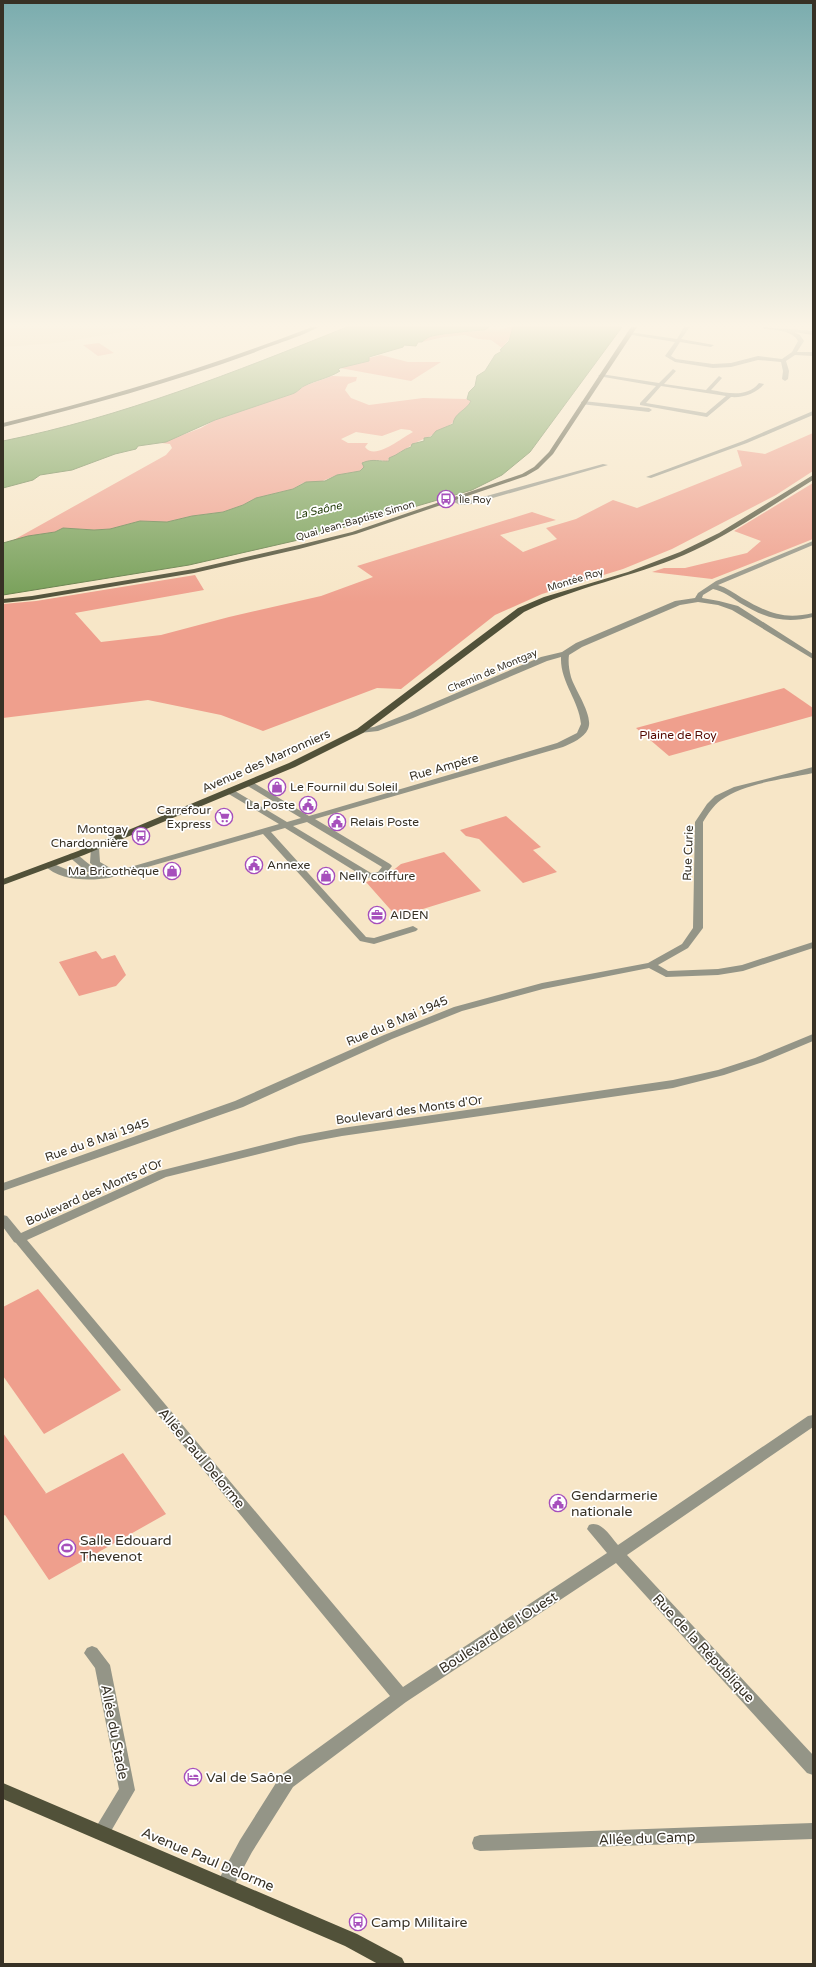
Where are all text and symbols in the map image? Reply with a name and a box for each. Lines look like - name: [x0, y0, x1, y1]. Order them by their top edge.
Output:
- bus stop icon: Île Roy: [436, 489, 456, 509]
- place label: Île Roy: [459, 494, 492, 506]
- street label: Quai Jean-Baptiste Simon: [295, 498, 416, 544]
- water label: La Saône: [293, 499, 344, 522]
- street label: Montée Roy: [546, 566, 605, 594]
- street label: Chemin de Montgay: [446, 646, 540, 695]
- street label: Avenue des Marronniers: [200, 726, 332, 796]
- park label: Plaine de Roy: [639, 728, 717, 742]
- street label: Rue Ampère: [408, 750, 480, 784]
- shop icon: Le Fournil du Soleil: [267, 777, 287, 797]
- place label: Le Fournil du Soleil: [290, 780, 398, 794]
- public building icon: La Poste: [298, 795, 318, 815]
- place label: La Poste: [246, 798, 295, 812]
- place label: Carrefour Express: [157, 803, 211, 831]
- supermarket icon: Carrefour Express: [214, 807, 234, 827]
- public building icon: Relais Poste: [327, 812, 347, 832]
- place label: Relais Poste: [350, 815, 419, 829]
- place label: Montgay Chardonnière: [51, 822, 129, 850]
- street label: Rue Curie: [680, 825, 696, 881]
- bus stop icon: Montgay Chardonnière: [131, 826, 151, 846]
- public building icon: Annexe: [244, 855, 264, 875]
- place label: Annexe: [267, 858, 311, 872]
- shop icon: Ma Bricothèque: [162, 861, 182, 881]
- place label: Ma Bricothèque: [68, 864, 159, 878]
- shop icon: Nelly coiffure: [316, 866, 336, 886]
- place label: Nelly coiffure: [339, 869, 415, 883]
- office icon: AIDEN: [367, 905, 387, 925]
- place label: AIDEN: [390, 908, 429, 922]
- street label: Rue du 8 Mai 1945: [344, 993, 450, 1049]
- street label: Boulevard des Monts d'Or: [335, 1093, 484, 1127]
- street label: Rue du 8 Mai 1945: [43, 1116, 151, 1164]
- street label: Boulevard des Monts d'Or: [24, 1155, 165, 1228]
- street label: Allée Paul Delorme: [155, 1405, 249, 1512]
- place label: Gendarmerie nationale: [571, 1487, 658, 1520]
- public building icon: Gendarmerie nationale: [548, 1493, 568, 1513]
- place label: Salle Edouard Thevenot: [80, 1532, 172, 1565]
- sports icon: Salle Edouard Thevenot: [57, 1538, 77, 1558]
- street label: Boulevard de l'Ouest: [436, 1587, 561, 1677]
- street label: Rue de la République: [649, 1591, 758, 1706]
- street label: Allée du Stade: [97, 1683, 132, 1781]
- hotel icon: Val de Saône: [183, 1767, 203, 1787]
- place label: Val de Saône: [206, 1769, 292, 1786]
- street label: Avenue Paul Delorme: [139, 1824, 277, 1895]
- street label: Allée du Camp: [598, 1828, 696, 1849]
- bus stop icon: Camp Militaire: [348, 1912, 368, 1932]
- place label: Camp Militaire: [371, 1914, 468, 1931]

